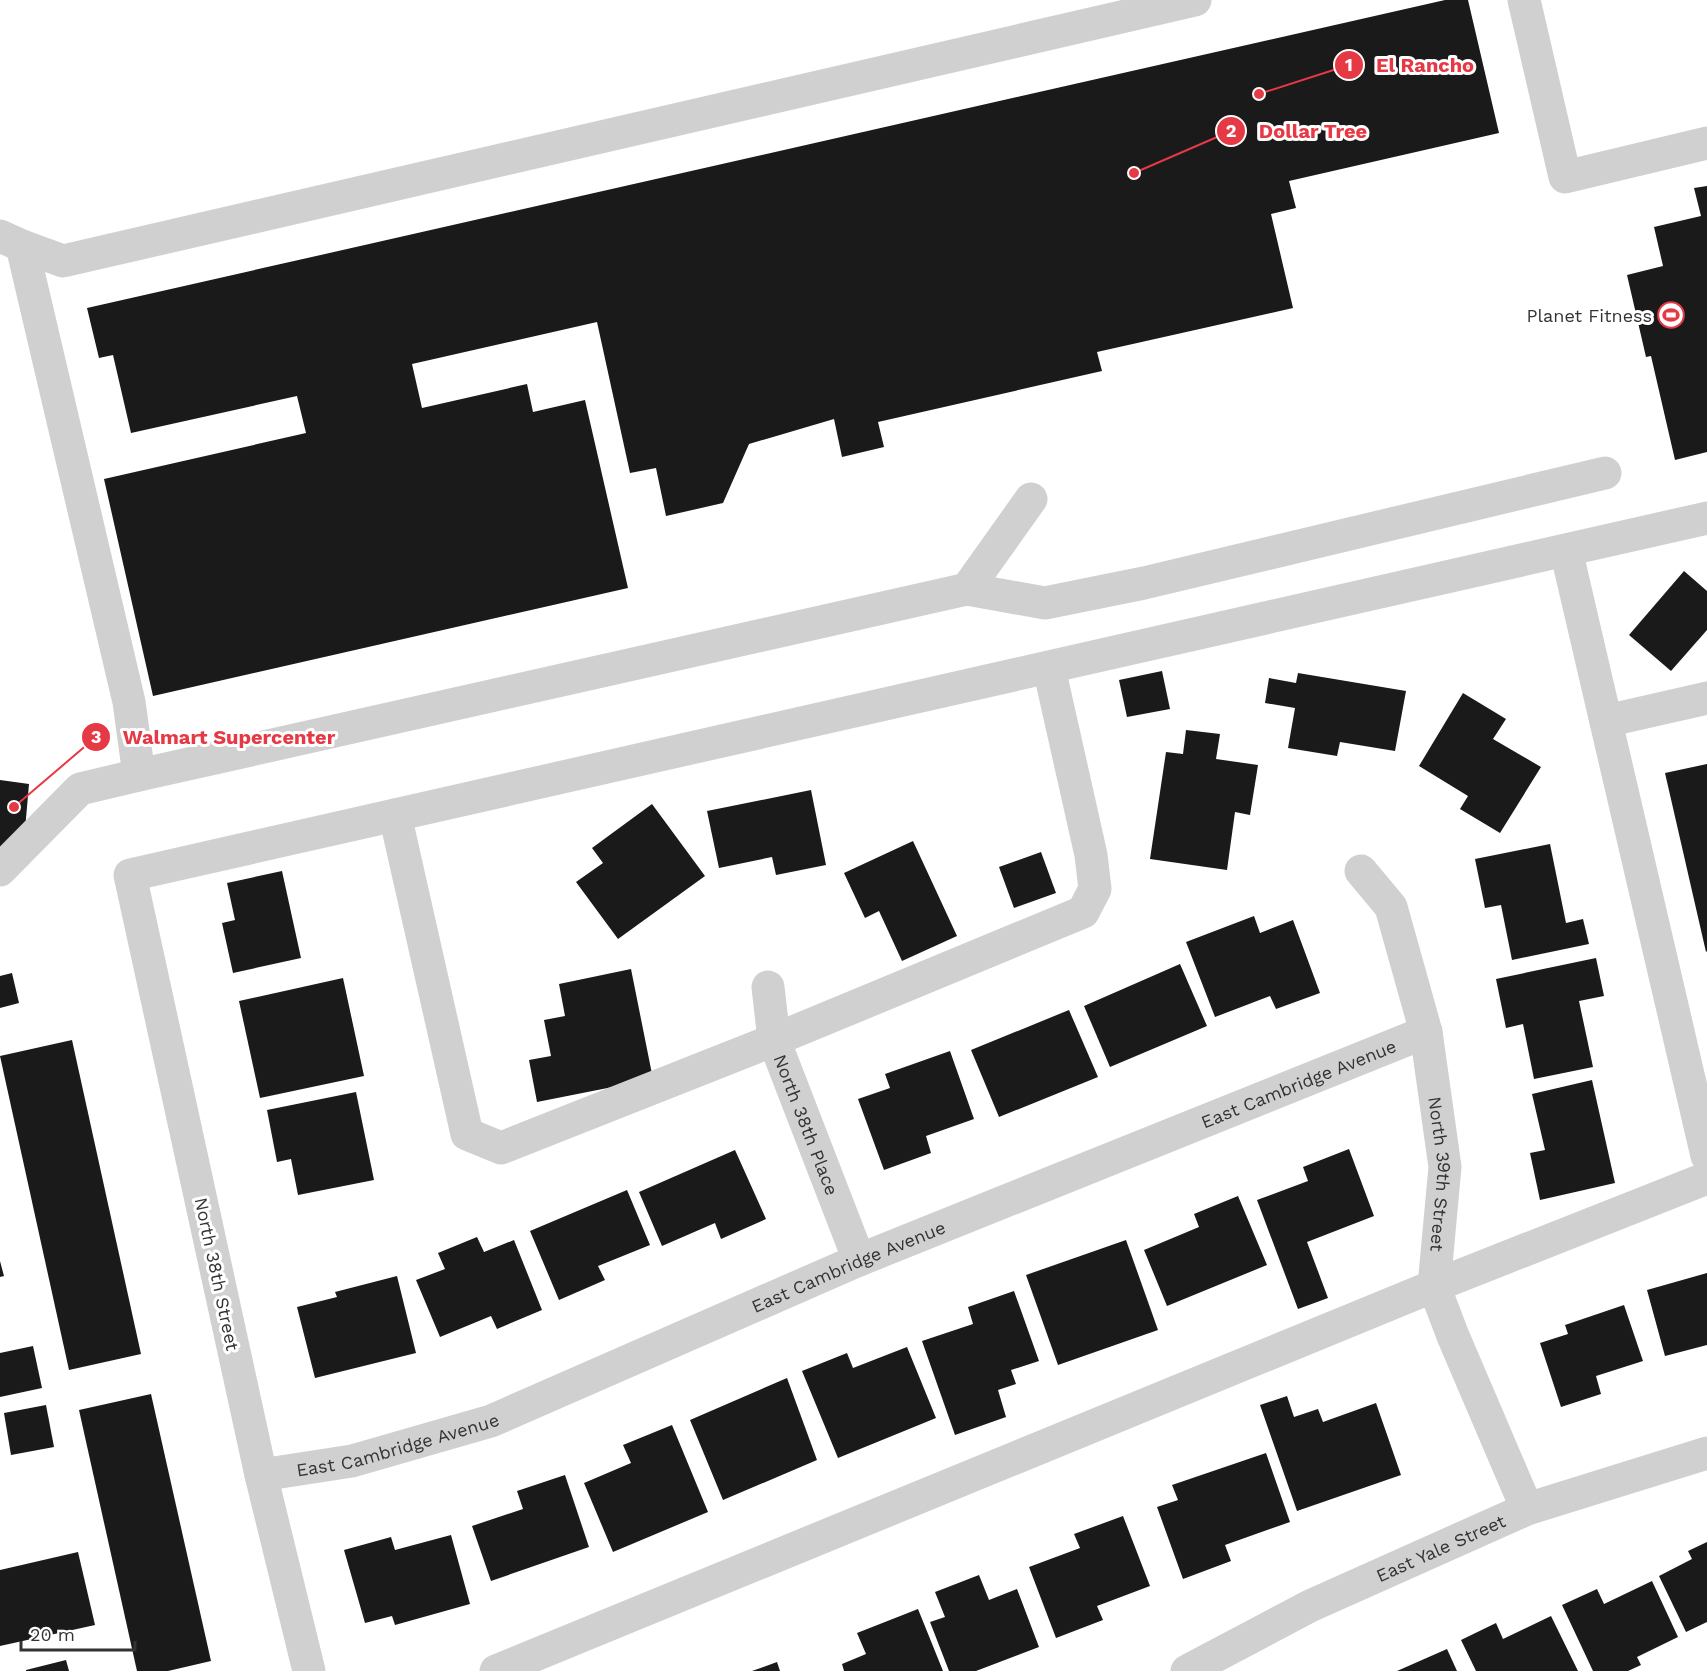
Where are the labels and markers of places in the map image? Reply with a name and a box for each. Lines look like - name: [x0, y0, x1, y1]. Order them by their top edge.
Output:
- callout: El Rancho: [1334, 46, 1486, 84]
- callout: Dollar Tree: [1216, 112, 1379, 150]
- sports icon: Planet Fitness: [1656, 300, 1686, 330]
- place label: Planet Fitness: [1527, 305, 1652, 326]
- callout: Walmart Supercenter: [81, 718, 347, 756]

